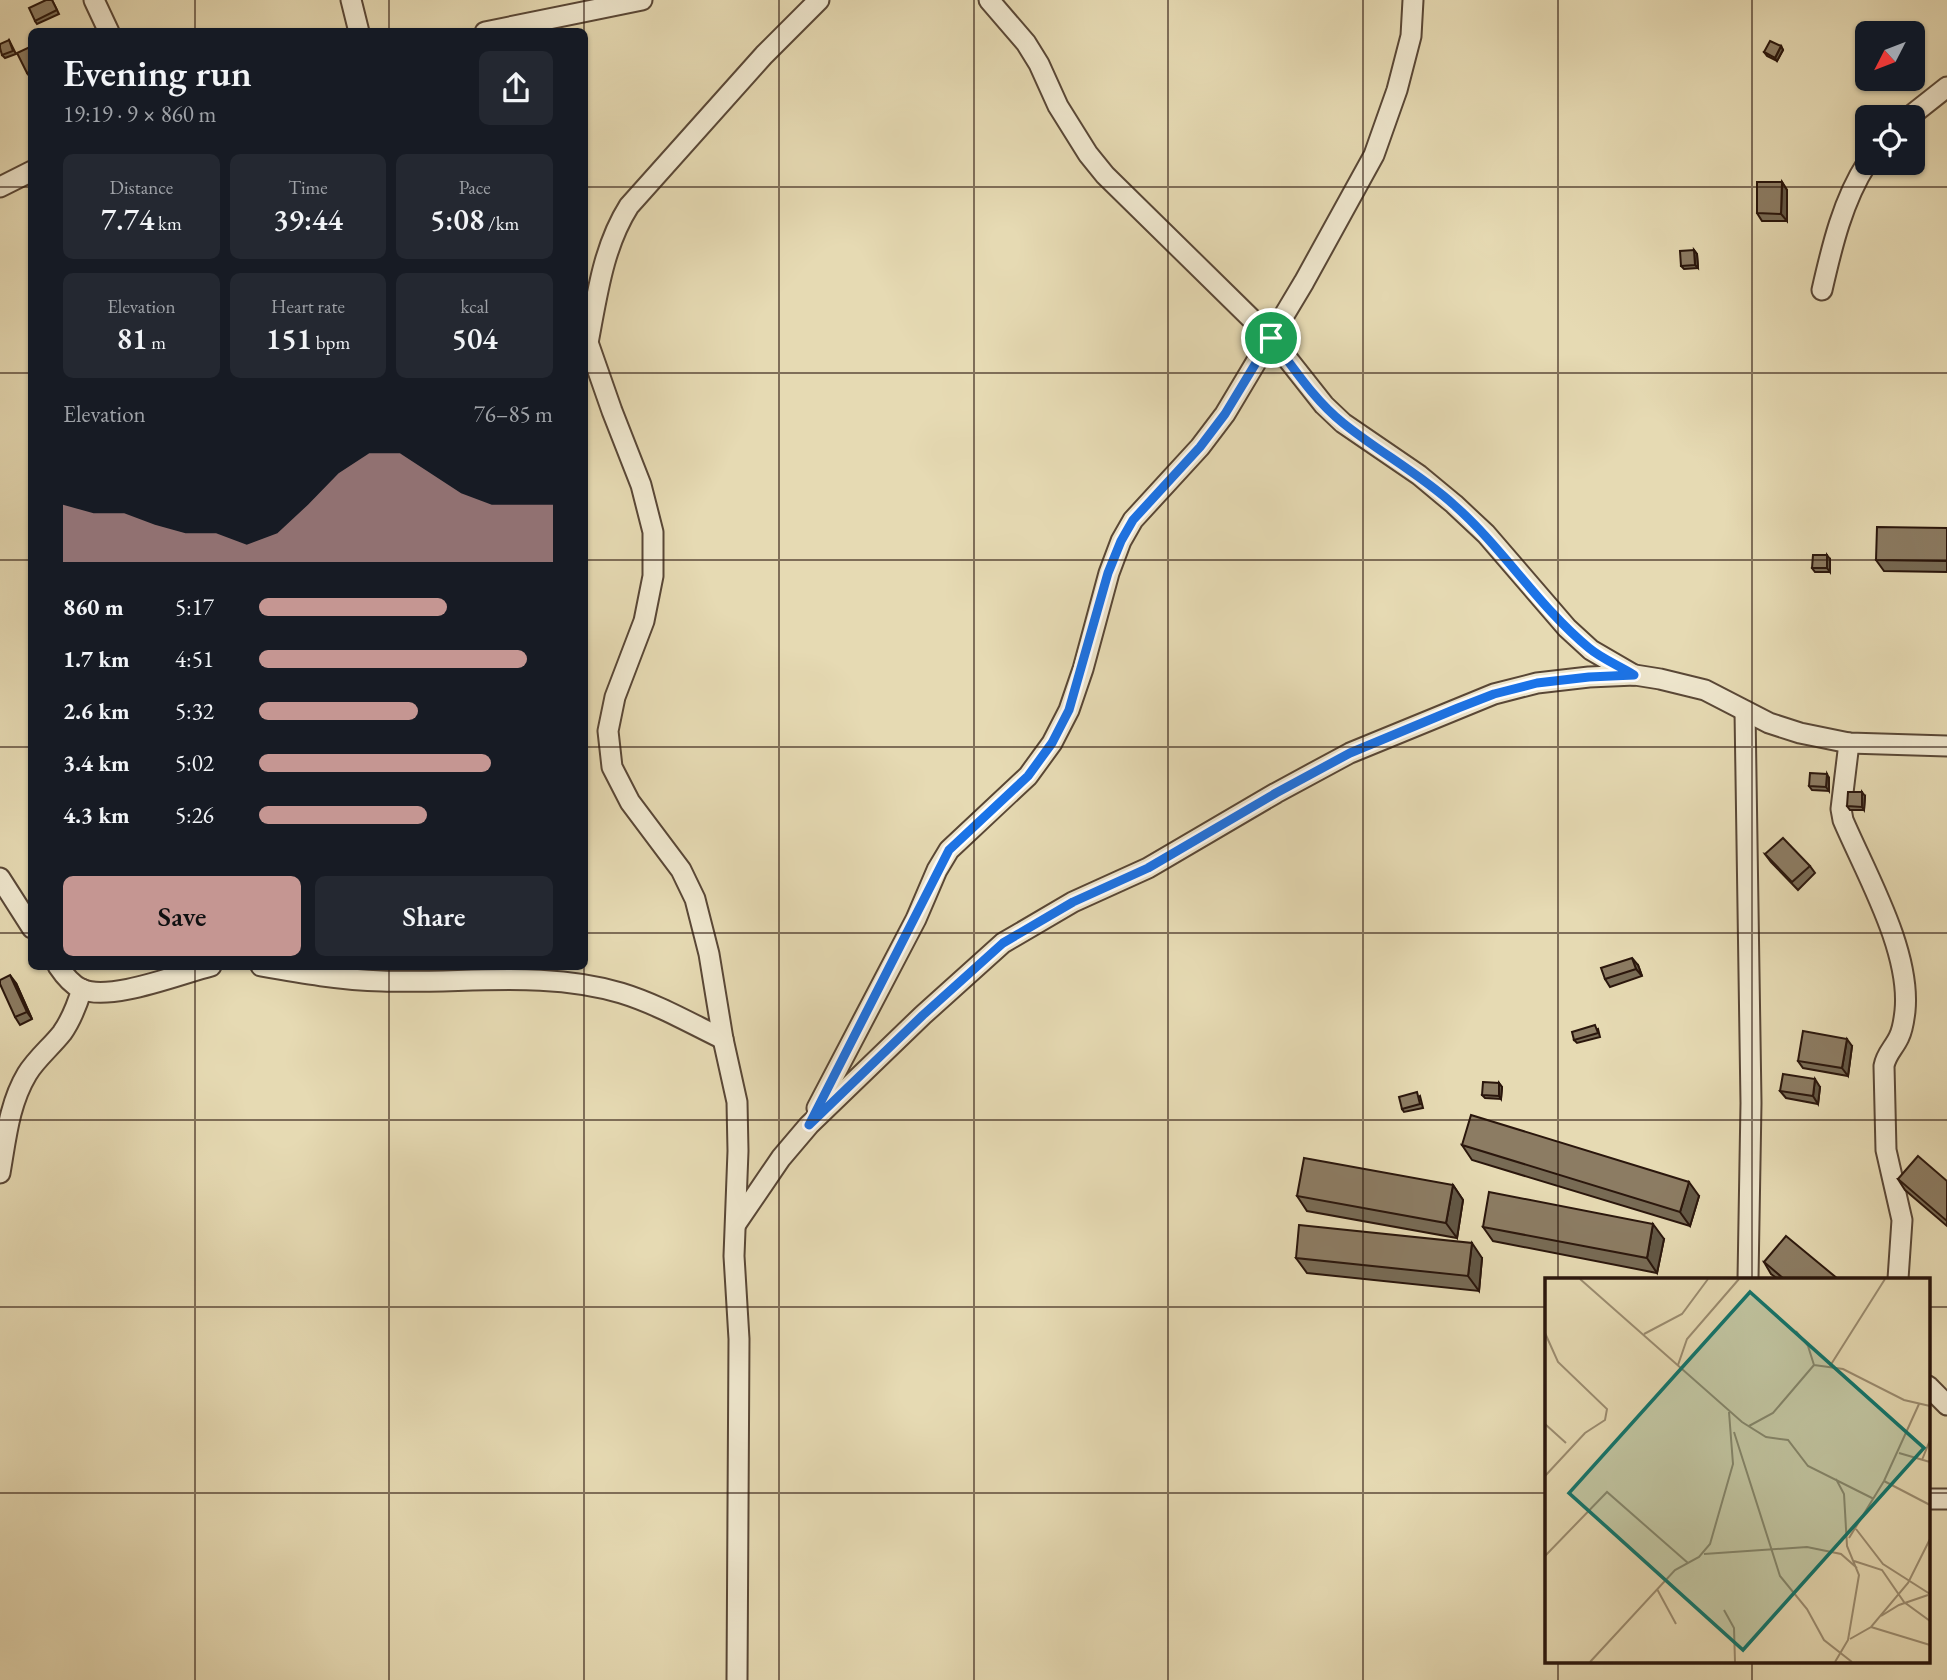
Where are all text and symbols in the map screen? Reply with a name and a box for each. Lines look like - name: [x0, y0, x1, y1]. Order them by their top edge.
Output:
- north arrow: [1855, 21, 1925, 91]
- map controls: [1855, 21, 1925, 175]
- text: Evening run: [63, 48, 252, 97]
- button: share: [479, 51, 553, 125]
- text: 19:19 · 9 × 860 m: [63, 99, 216, 129]
- button: locate: [1855, 105, 1925, 175]
- text: Distance: [110, 175, 173, 200]
- text: Time: [288, 175, 328, 200]
- text: Pace: [459, 175, 491, 200]
- text: 7.74: [101, 200, 154, 239]
- text: 39:44: [273, 200, 343, 239]
- text: 5:08: [430, 200, 484, 239]
- text: km: [154, 211, 182, 236]
- text: /km: [484, 211, 519, 236]
- text: Elevation: [107, 294, 176, 319]
- text: Heart rate: [271, 294, 345, 319]
- text: kcal: [460, 294, 489, 319]
- pin: [1241, 308, 1301, 368]
- text: 81: [117, 319, 147, 358]
- text: 151: [266, 319, 312, 358]
- text: 504: [452, 319, 498, 358]
- icon: arrive: [1252, 319, 1290, 357]
- text: m: [147, 330, 166, 355]
- text: bpm: [312, 330, 350, 355]
- text: Elevation: [63, 399, 146, 429]
- text: 76–85 m: [474, 399, 553, 429]
- text: 860 m: [63, 592, 124, 622]
- text: 5:17: [175, 592, 214, 622]
- text: 1.7 km: [63, 644, 130, 674]
- text: 4:51: [175, 644, 214, 674]
- text: 2.6 km: [63, 696, 130, 726]
- text: 5:32: [175, 696, 214, 726]
- text: 3.4 km: [63, 748, 130, 778]
- text: 5:02: [175, 748, 214, 778]
- text: 4.3 km: [63, 800, 130, 830]
- text: 5:26: [175, 800, 214, 830]
- button: Save: [63, 876, 301, 956]
- button: Share: [315, 876, 553, 956]
- inset map: [1545, 1278, 1930, 1662]

